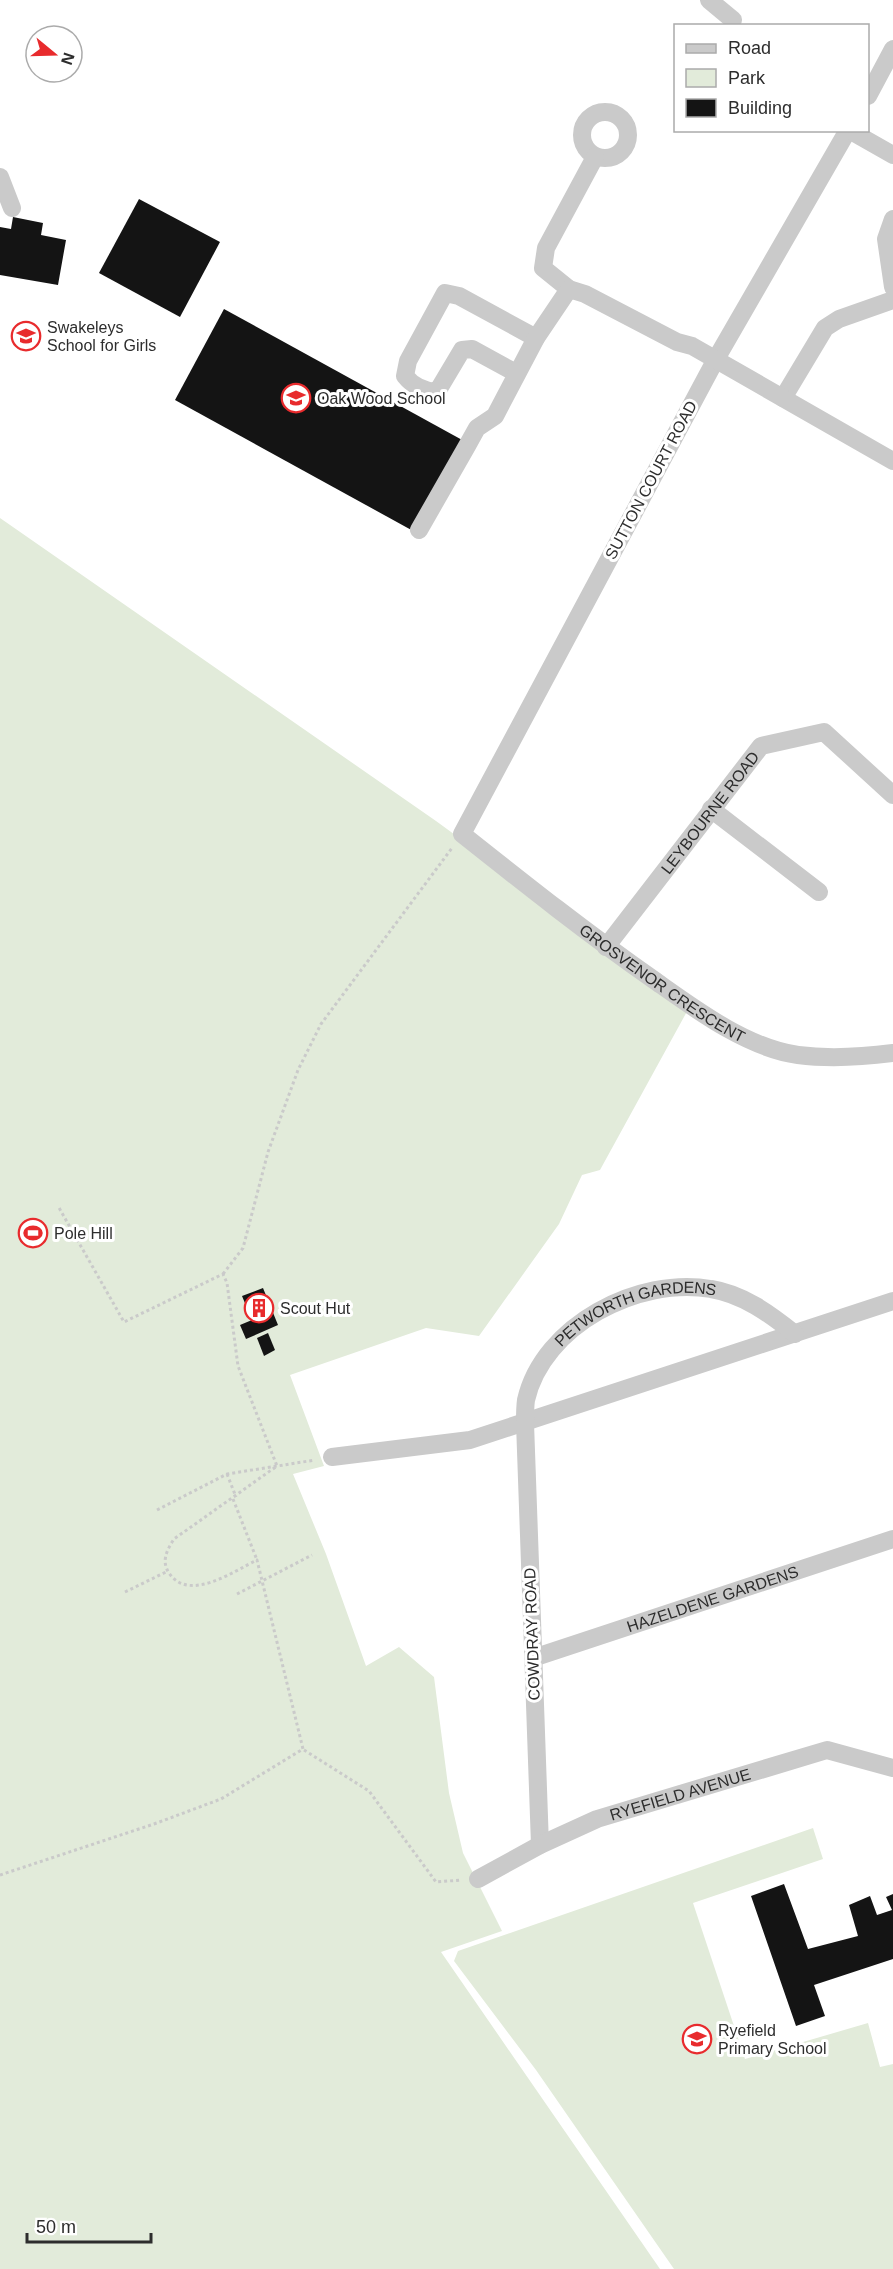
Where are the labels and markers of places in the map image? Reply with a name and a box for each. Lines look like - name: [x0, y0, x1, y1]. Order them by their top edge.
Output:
- place label: Swakeleys School for Girls: [47, 319, 156, 354]
- school or university icon: Swakeleys School for Girls: [10, 320, 42, 352]
- school or university icon: Oak Wood School: [280, 382, 312, 414]
- place label: Oak Wood School: [317, 390, 446, 407]
- sports icon: Pole Hill: [17, 1217, 49, 1249]
- place label: Pole Hill: [54, 1225, 113, 1242]
- building icon: Scout Hut: [243, 1292, 275, 1324]
- place label: Scout Hut: [280, 1300, 351, 1317]
- place label: Ryefield Primary School: [718, 2022, 826, 2057]
- school or university icon: Ryefield Primary School: [681, 2023, 713, 2055]

